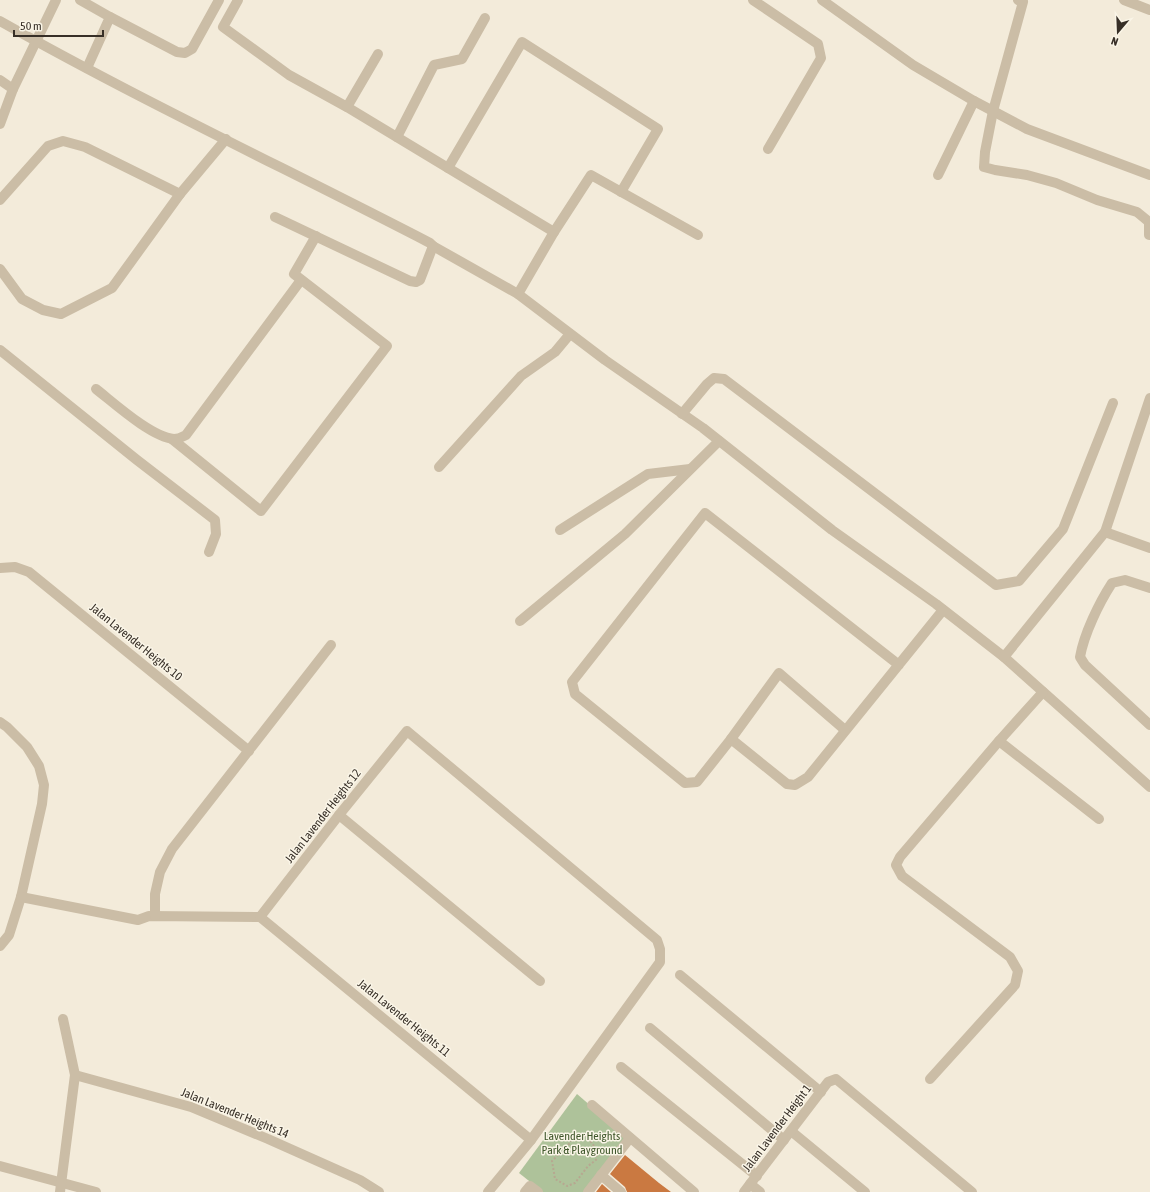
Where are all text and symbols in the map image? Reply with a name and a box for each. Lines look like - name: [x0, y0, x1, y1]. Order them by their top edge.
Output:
- scale bar: [14, 12, 103, 38]
- north arrow: [1098, 12, 1138, 52]
- text: 50 m: [20, 19, 42, 33]
- text: N: [1110, 35, 1120, 48]
- street label: Jalan Lavender Heights 10: [87, 600, 185, 684]
- street label: Jalan Lavender Heights 12: [282, 766, 364, 866]
- street label: Jalan Lavender Heights 11: [355, 976, 453, 1060]
- street label: Jalan Lavender Height 1: [740, 1082, 814, 1174]
- street label: Jalan Lavender Heights 14: [179, 1085, 291, 1141]
- park label: Lavender Heights Park & Playground: [542, 1129, 622, 1157]

